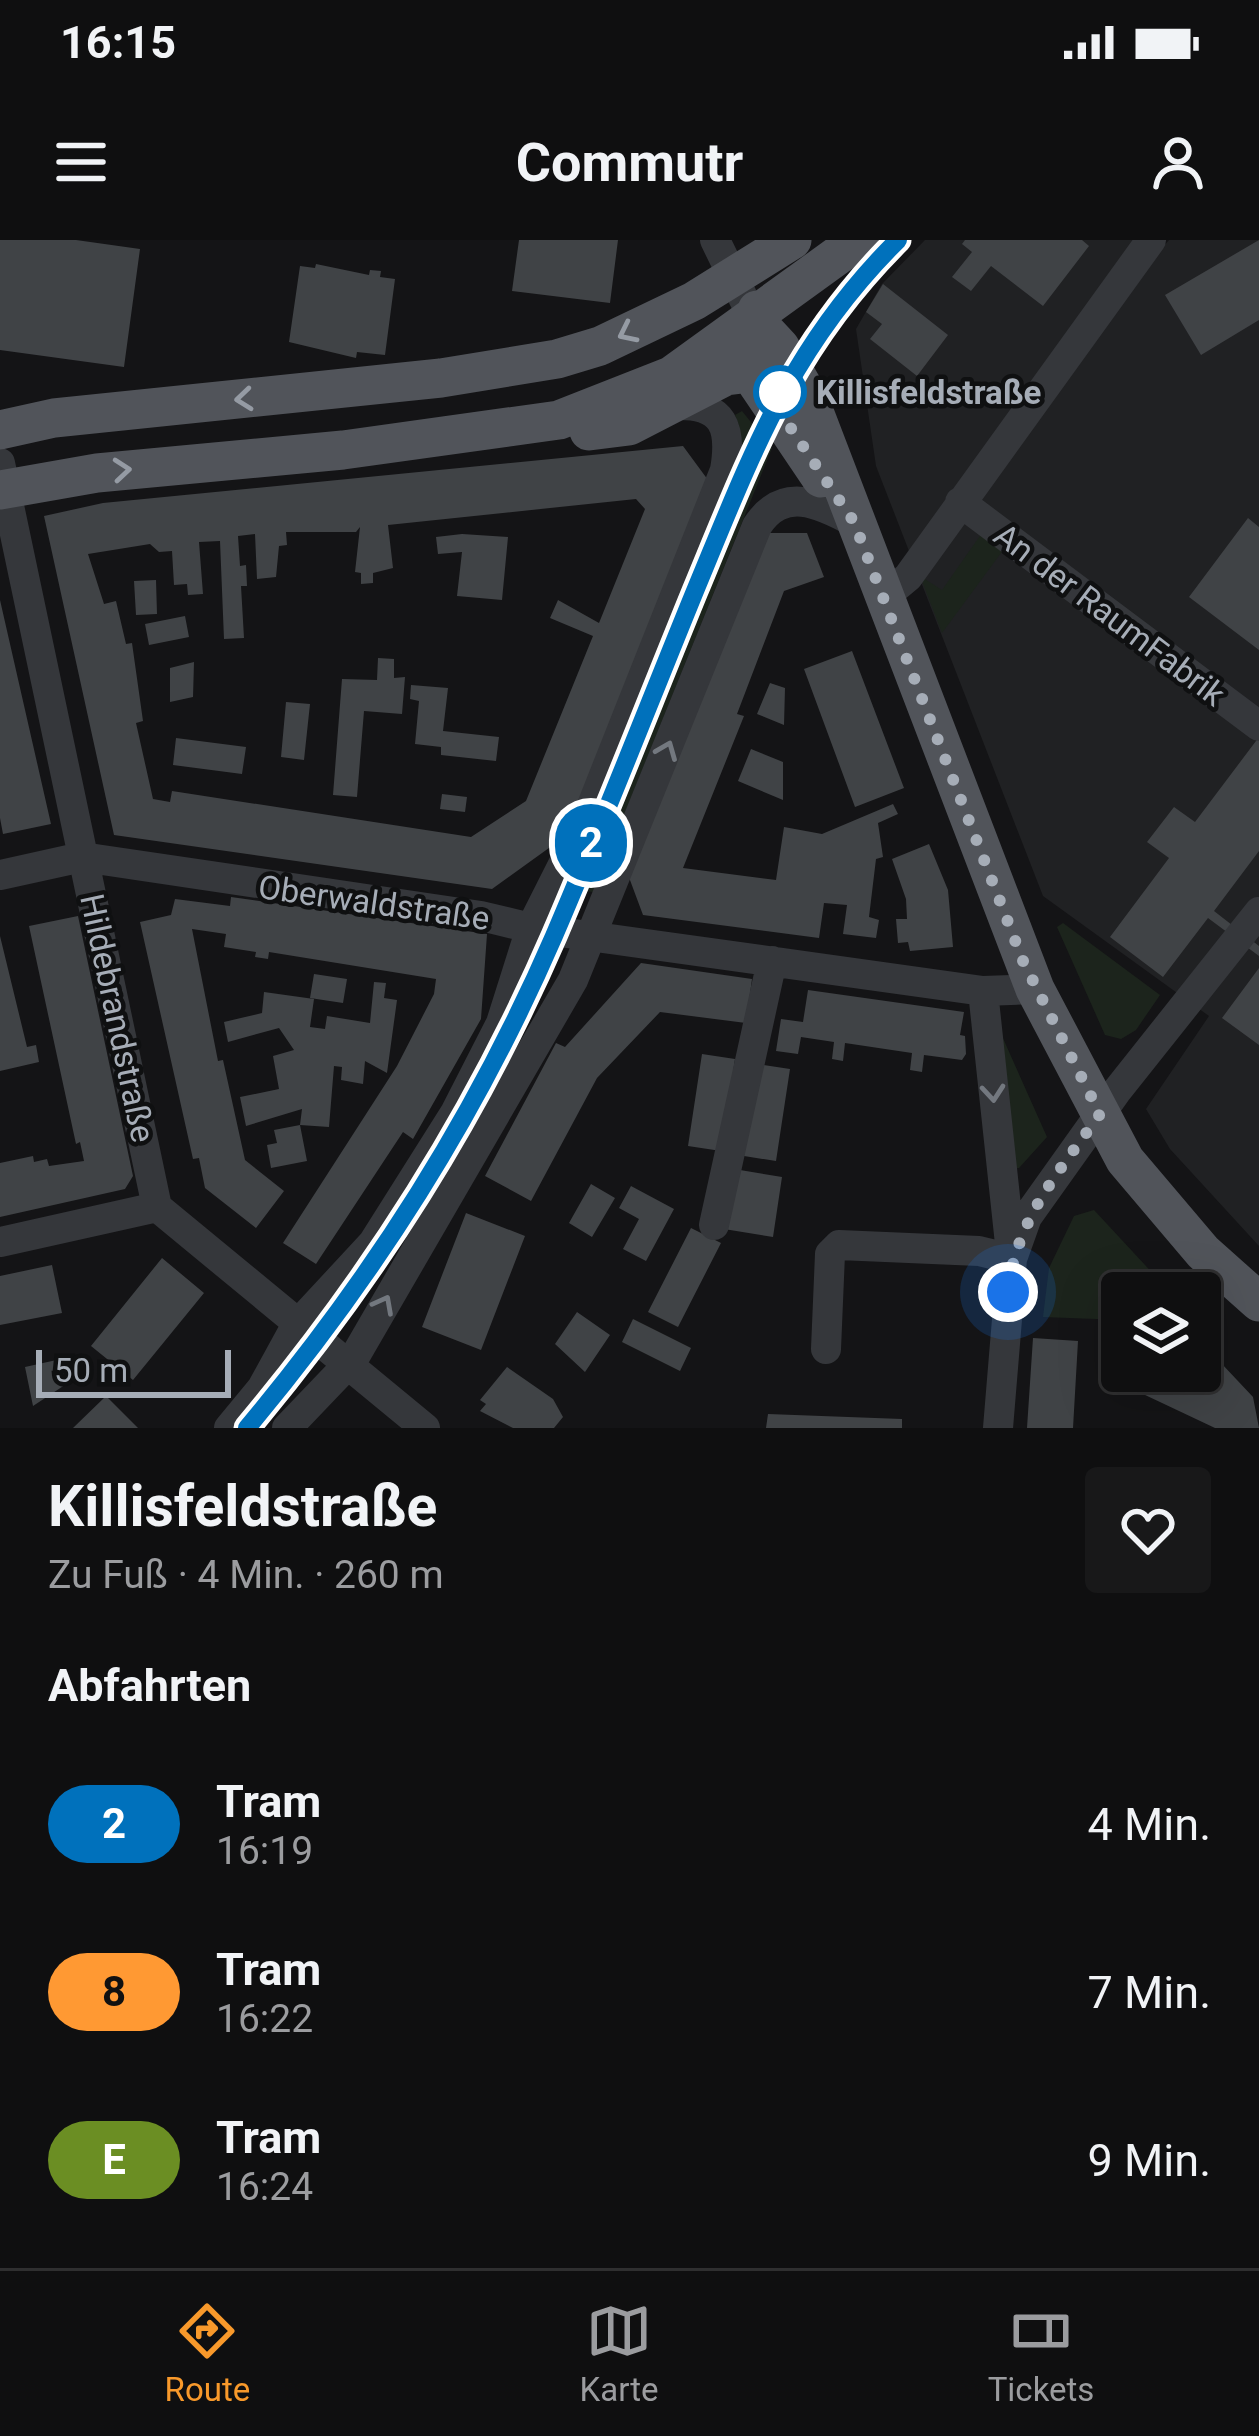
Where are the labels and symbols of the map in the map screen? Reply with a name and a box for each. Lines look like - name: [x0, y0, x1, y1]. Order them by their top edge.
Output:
- one-way arrow: [618, 319, 639, 342]
- marker: Killisfeldstraße: [755, 367, 805, 417]
- place label: Killisfeldstraße: [816, 373, 1041, 412]
- one-way arrow: [234, 385, 254, 411]
- one-way arrow: [113, 458, 132, 483]
- street label: An der RaumFabrik: [987, 515, 1233, 714]
- one-way arrow: [653, 740, 677, 761]
- line badge: 2: [552, 804, 630, 882]
- street label: Oberwaldstraße: [256, 867, 492, 938]
- street label: Hildebrandstraße: [72, 890, 163, 1146]
- one-way arrow: [980, 1084, 1005, 1103]
- your location: [978, 1262, 1038, 1322]
- one-way arrow: [370, 1295, 393, 1317]
- scale bar: [36, 1344, 231, 1397]

